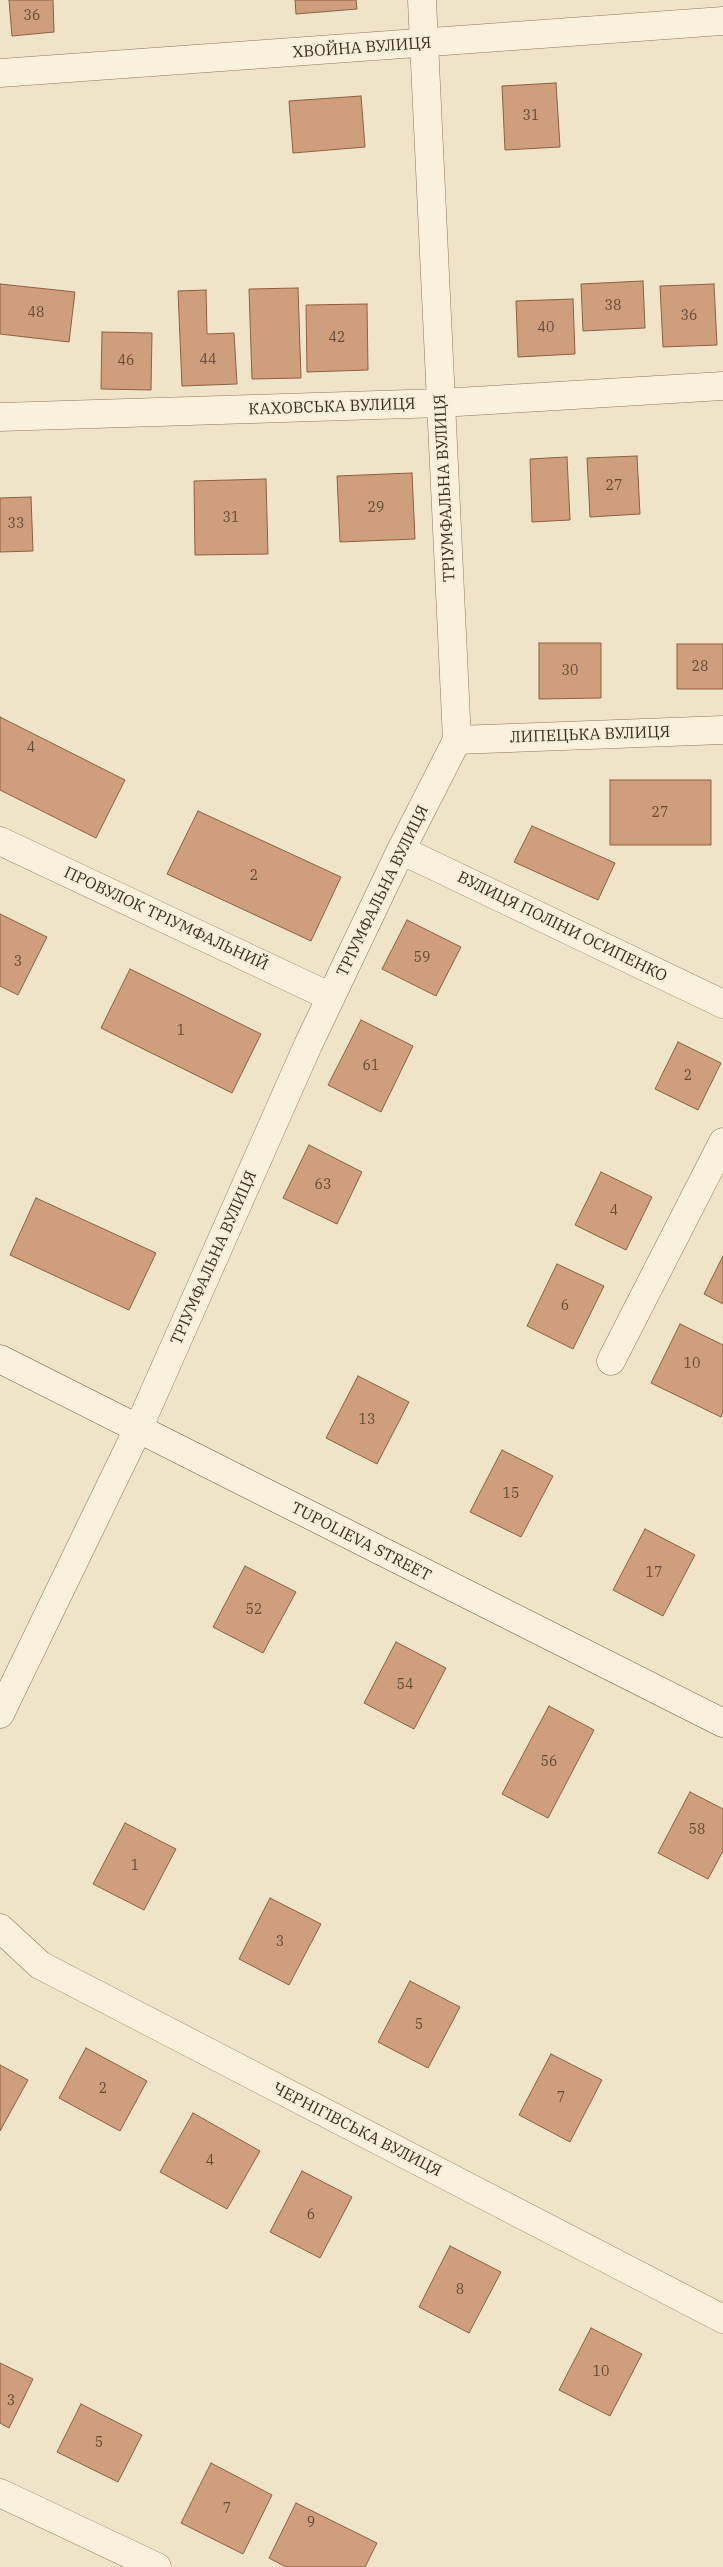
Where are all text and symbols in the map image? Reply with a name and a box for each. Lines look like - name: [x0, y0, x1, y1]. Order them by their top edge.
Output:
- house number: 36: [24, 8, 40, 24]
- street label: ХВОЙНА ВУЛИЦЯ: [292, 34, 432, 62]
- house number: 31: [523, 108, 539, 124]
- house number: 38: [605, 298, 621, 314]
- house number: 48: [28, 305, 44, 321]
- house number: 36: [681, 308, 697, 324]
- house number: 40: [538, 320, 554, 336]
- house number: 42: [329, 330, 345, 346]
- house number: 44: [200, 352, 216, 368]
- house number: 46: [118, 353, 134, 369]
- street label: ТРІУМФАЛЬНА ВУЛИЦЯ: [430, 393, 460, 583]
- street label: КАХОВСЬКА ВУЛИЦЯ: [248, 394, 416, 420]
- house number: 27: [606, 478, 622, 494]
- house number: 29: [368, 500, 384, 516]
- house number: 31: [223, 510, 239, 526]
- house number: 33: [8, 516, 24, 532]
- house number: 28: [692, 659, 708, 675]
- house number: 30: [562, 663, 578, 679]
- street label: ЛИПЕЦЬКА ВУЛИЦЯ: [509, 723, 671, 747]
- house number: 4: [27, 740, 35, 756]
- street label: ТРІУМФАЛЬНА ВУЛИЦЯ: [333, 802, 433, 980]
- house number: 27: [652, 805, 668, 821]
- street label: ПРОВУЛОК ТРІУМФАЛЬНИЙ: [61, 863, 271, 975]
- house number: 2: [250, 868, 258, 884]
- street label: ВУЛИЦЯ ПОЛІНИ ОСИПЕНКО: [454, 868, 670, 986]
- house number: 59: [414, 950, 430, 966]
- house number: 3: [14, 954, 22, 970]
- house number: 1: [177, 1023, 185, 1039]
- house number: 61: [363, 1058, 379, 1074]
- house number: 2: [684, 1068, 692, 1084]
- street label: ТРІУМФАЛЬНА ВУЛИЦЯ: [167, 1168, 261, 1348]
- house number: 63: [315, 1177, 331, 1193]
- house number: 4: [610, 1203, 618, 1219]
- house number: 6: [561, 1298, 569, 1314]
- house number: 10: [684, 1356, 700, 1372]
- house number: 13: [359, 1412, 375, 1428]
- house number: 15: [503, 1486, 519, 1502]
- street label: TUPOLIEVA STREET: [288, 1498, 434, 1586]
- house number: 17: [646, 1565, 662, 1581]
- house number: 52: [246, 1602, 262, 1618]
- house number: 54: [397, 1677, 413, 1693]
- house number: 56: [541, 1754, 557, 1770]
- house number: 58: [689, 1822, 705, 1838]
- house number: 1: [131, 1858, 139, 1874]
- house number: 3: [276, 1934, 284, 1950]
- house number: 5: [415, 2017, 423, 2033]
- street label: ЧЕРНІГІВСЬКА ВУЛИЦЯ: [269, 2079, 445, 2181]
- house number: 2: [99, 2081, 107, 2097]
- house number: 7: [557, 2090, 565, 2106]
- house number: 4: [206, 2153, 214, 2169]
- house number: 6: [307, 2207, 315, 2223]
- house number: 8: [456, 2282, 464, 2298]
- house number: 10: [593, 2364, 609, 2380]
- house number: 3: [7, 2393, 15, 2409]
- house number: 5: [95, 2435, 103, 2451]
- house number: 7: [223, 2501, 231, 2517]
- house number: 9: [307, 2515, 315, 2531]

